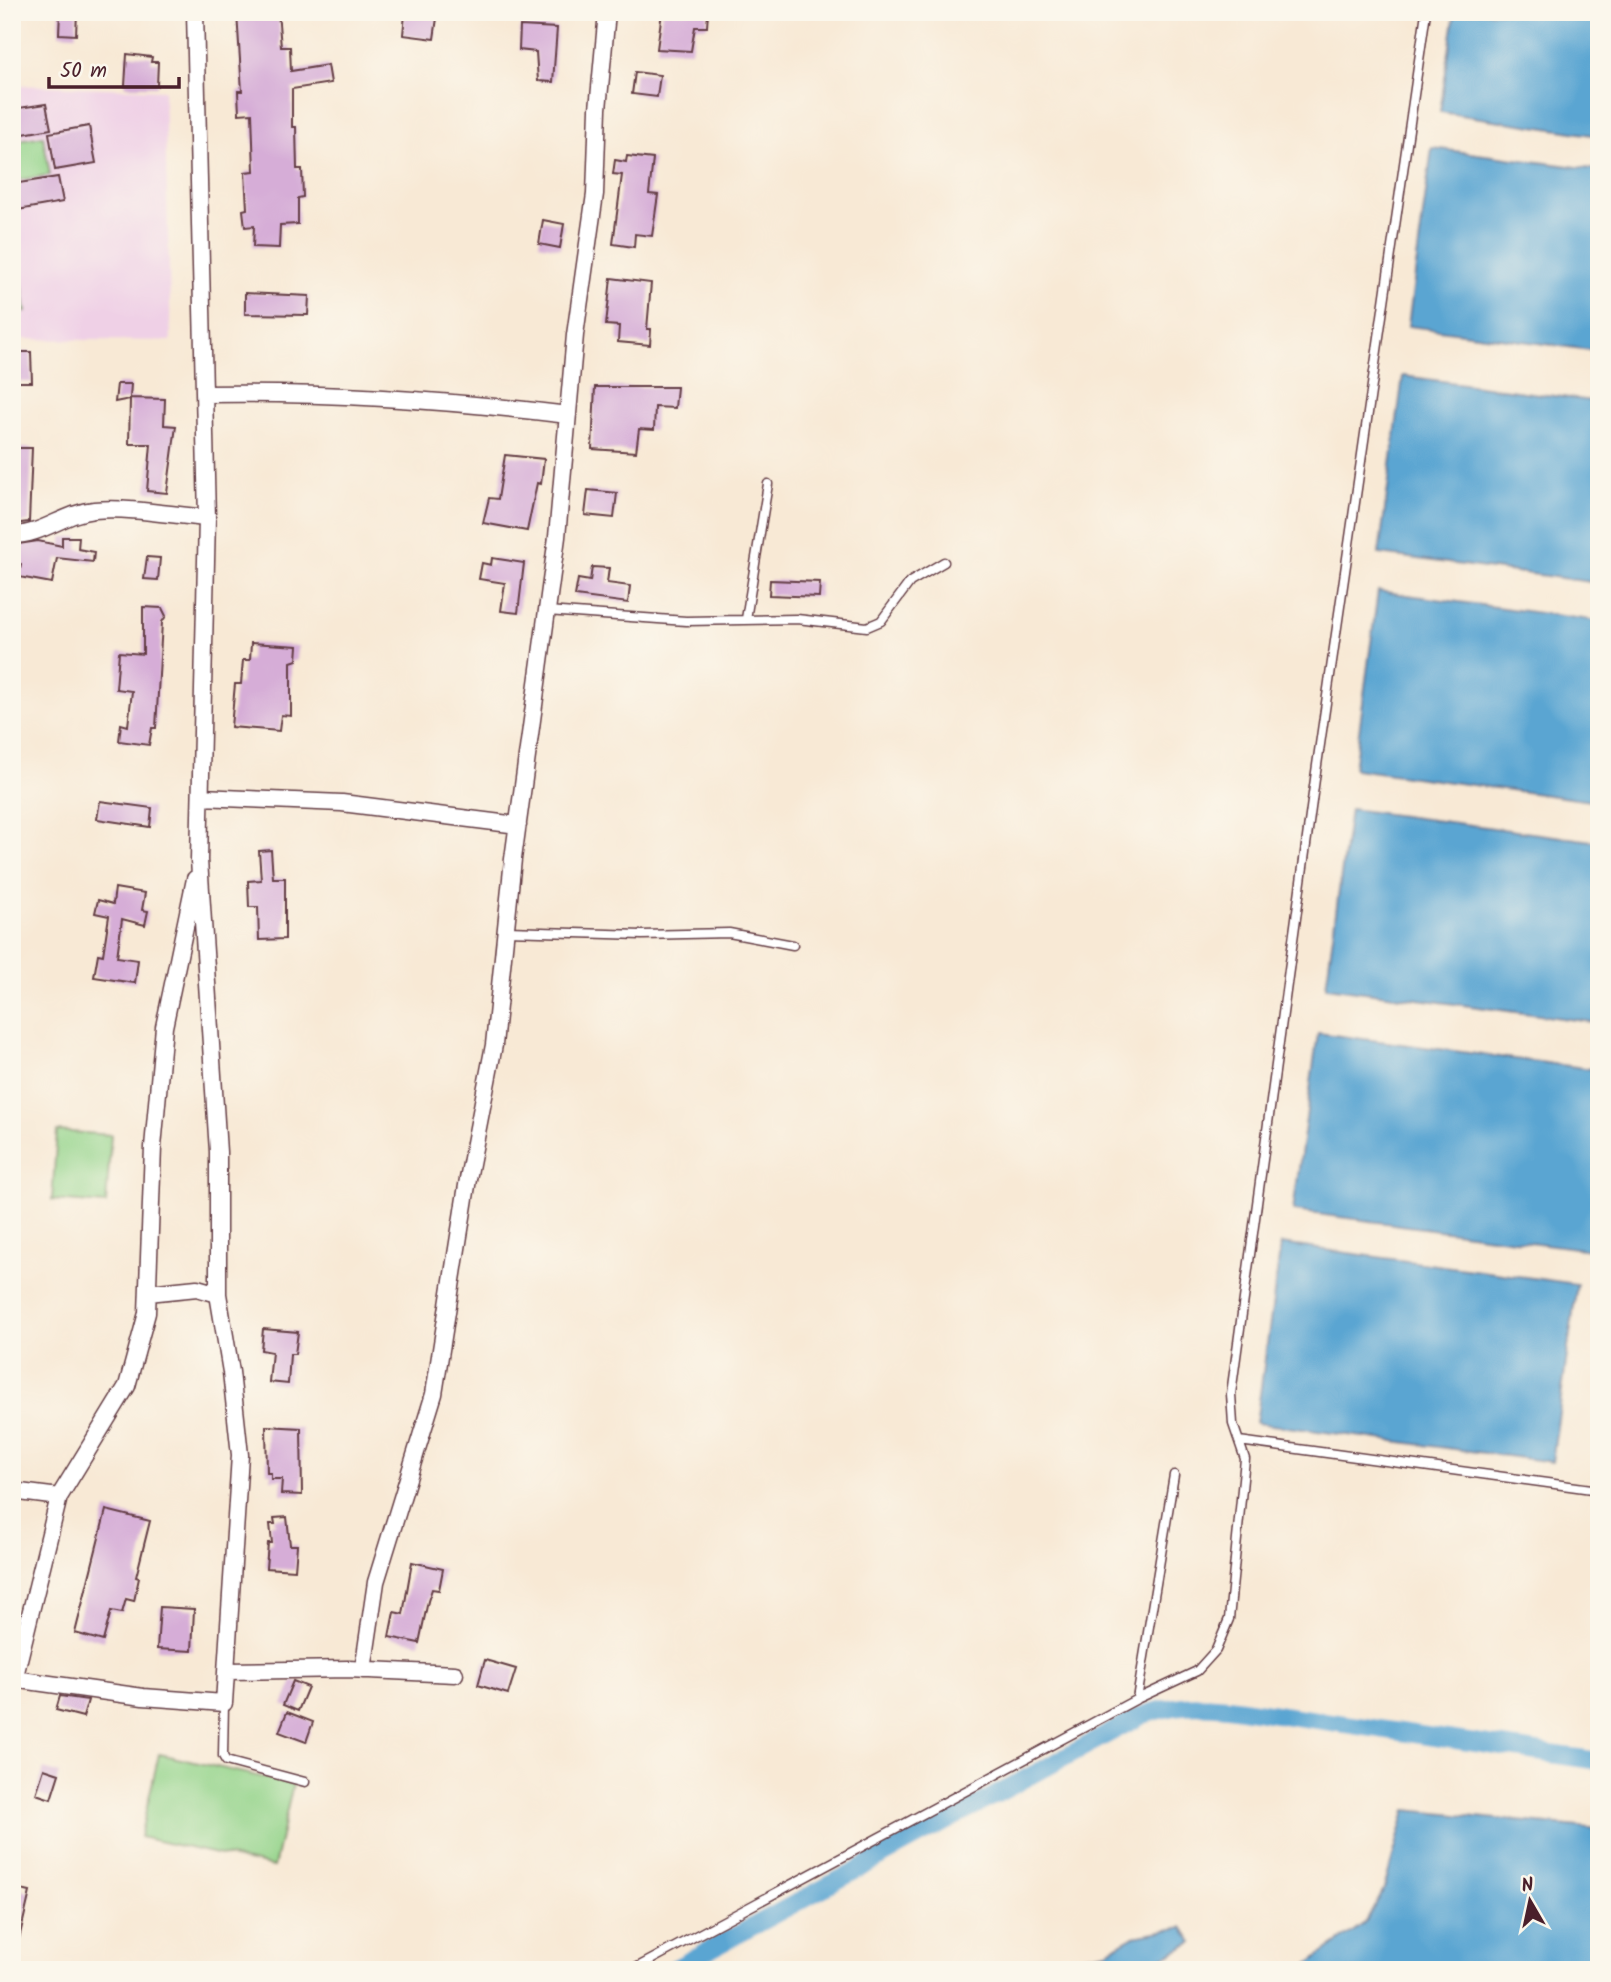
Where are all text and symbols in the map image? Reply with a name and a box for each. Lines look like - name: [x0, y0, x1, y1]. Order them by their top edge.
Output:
- scale bar: [49, 46, 178, 90]
- text: 50 m: [60, 55, 107, 88]
- north arrow: [1496, 1867, 1566, 1937]
- text: N: [1519, 1870, 1536, 1902]

